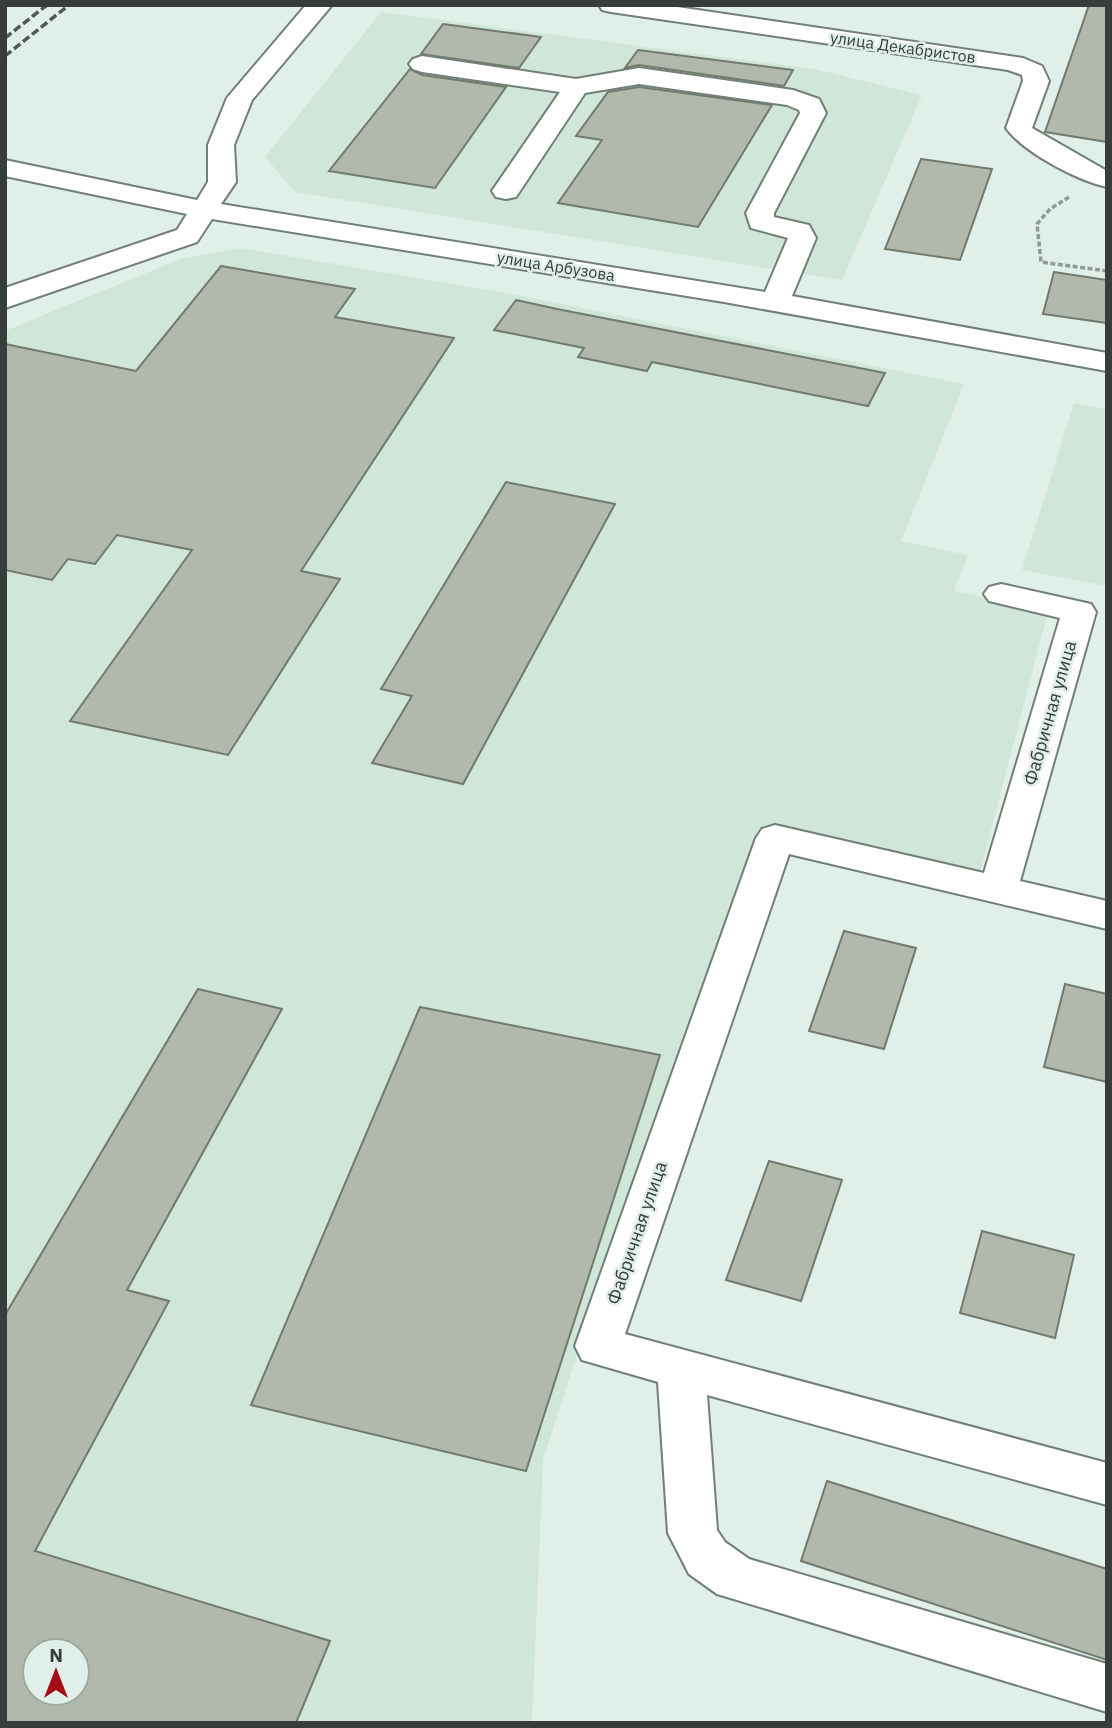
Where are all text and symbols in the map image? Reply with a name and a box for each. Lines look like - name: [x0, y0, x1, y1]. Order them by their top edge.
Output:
- street label: улица Декабристов: [829, 27, 977, 67]
- street label: улица Арбузова: [496, 247, 617, 285]
- street label: Фабричная улица: [1018, 637, 1081, 788]
- street label: Фабричная улица: [601, 1158, 672, 1307]
- north arrow: [21, 1637, 91, 1707]
- text: N: [49, 1643, 63, 1667]

